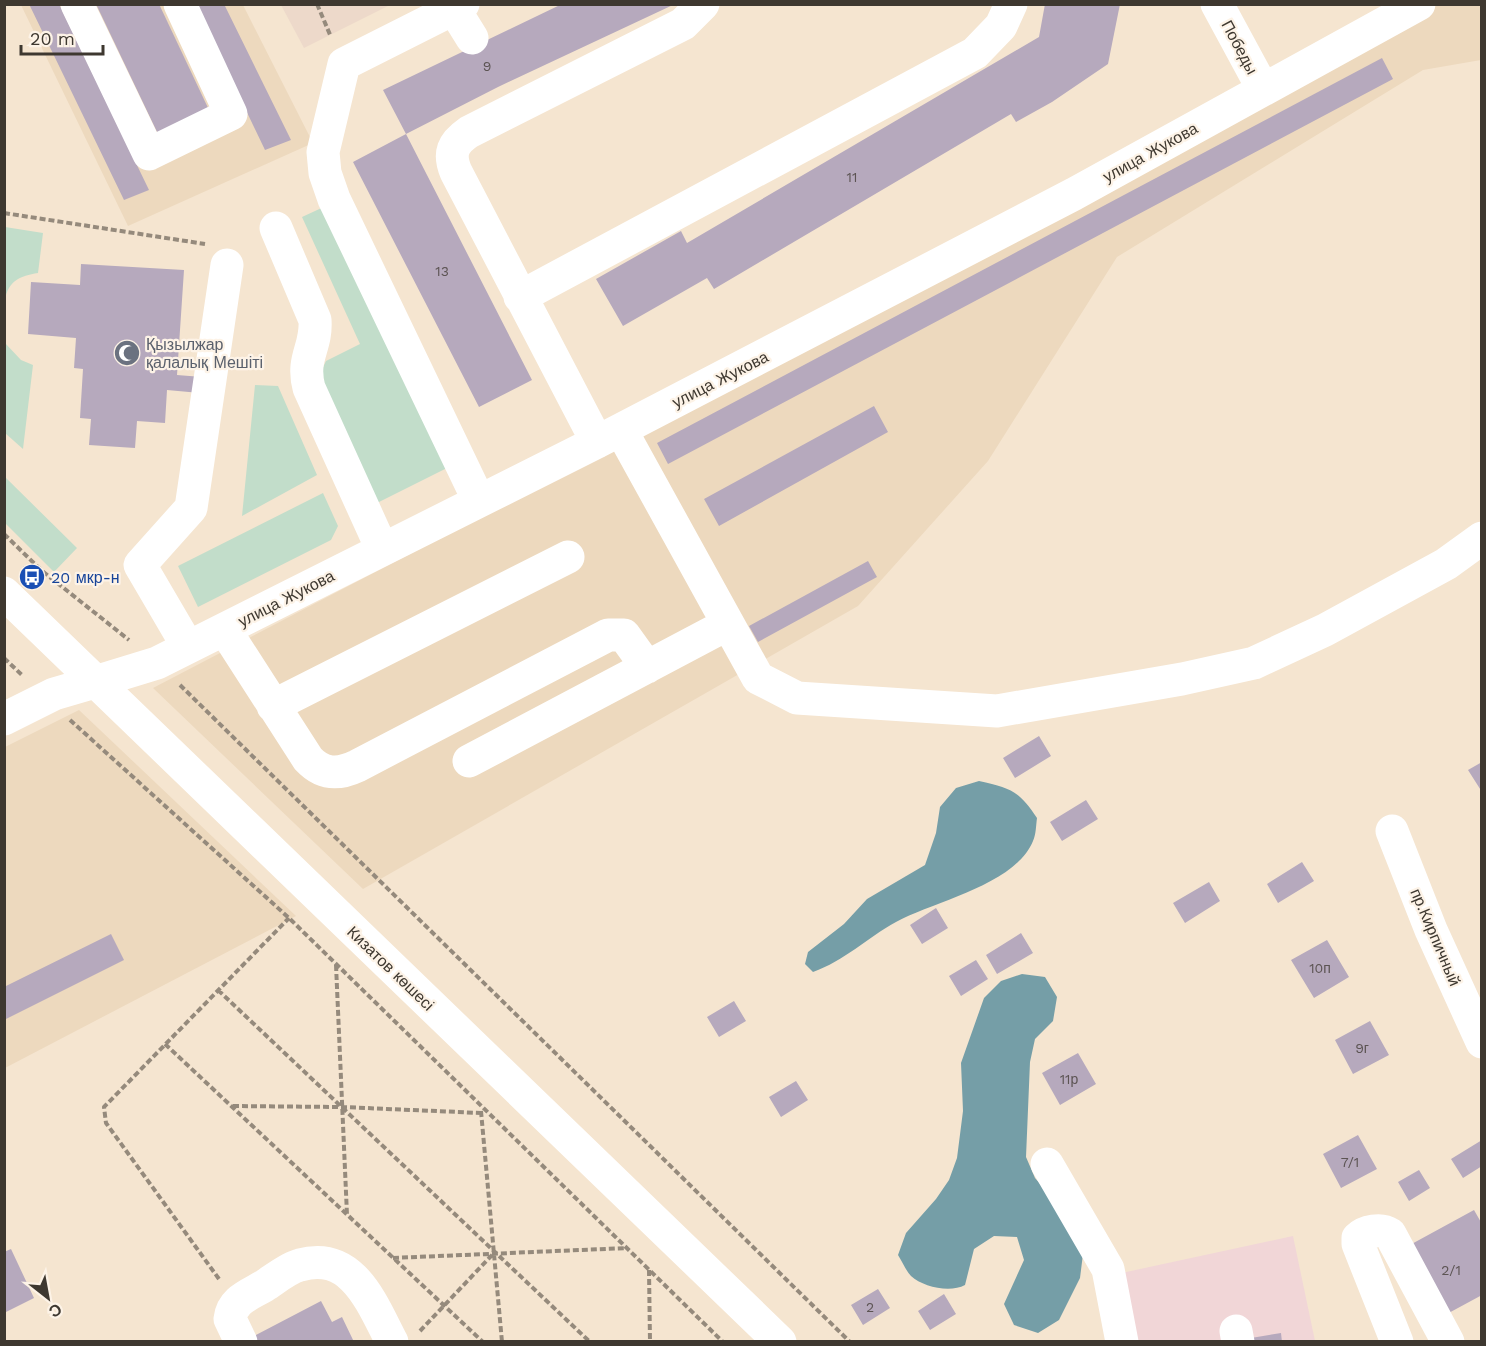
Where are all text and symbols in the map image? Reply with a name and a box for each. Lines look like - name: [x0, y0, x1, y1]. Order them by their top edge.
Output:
- street label: Победы: [1217, 17, 1262, 78]
- scale bar: [21, 18, 104, 56]
- text: 20 m: [30, 28, 75, 49]
- house number: 9: [483, 58, 491, 74]
- street label: улица Жукова: [1100, 119, 1201, 186]
- house number: 11: [847, 169, 857, 185]
- house number: 13: [435, 263, 449, 279]
- place label: Қызылжар қалалық Мешіті: [146, 335, 263, 372]
- mosque icon: Қызылжар қалалық Мешіті: [112, 338, 142, 368]
- street label: улица Жукова: [669, 347, 772, 412]
- bus stop icon: 20 мкр-н: [17, 562, 47, 592]
- street label: улица Жукова: [235, 566, 338, 631]
- place label: 20 мкр-н: [51, 568, 120, 587]
- street label: пр.Кирпичный: [1406, 886, 1465, 989]
- street label: Кизатов көшесі: [343, 922, 438, 1015]
- house number: 10п: [1309, 960, 1331, 976]
- house number: 9г: [1355, 1040, 1369, 1056]
- house number: 11р: [1060, 1071, 1079, 1087]
- house number: 7/1: [1341, 1154, 1359, 1170]
- house number: 2/1: [1441, 1262, 1461, 1278]
- north arrow: [18, 1268, 78, 1328]
- text: С: [45, 1299, 65, 1322]
- house number: 2: [866, 1299, 874, 1315]

